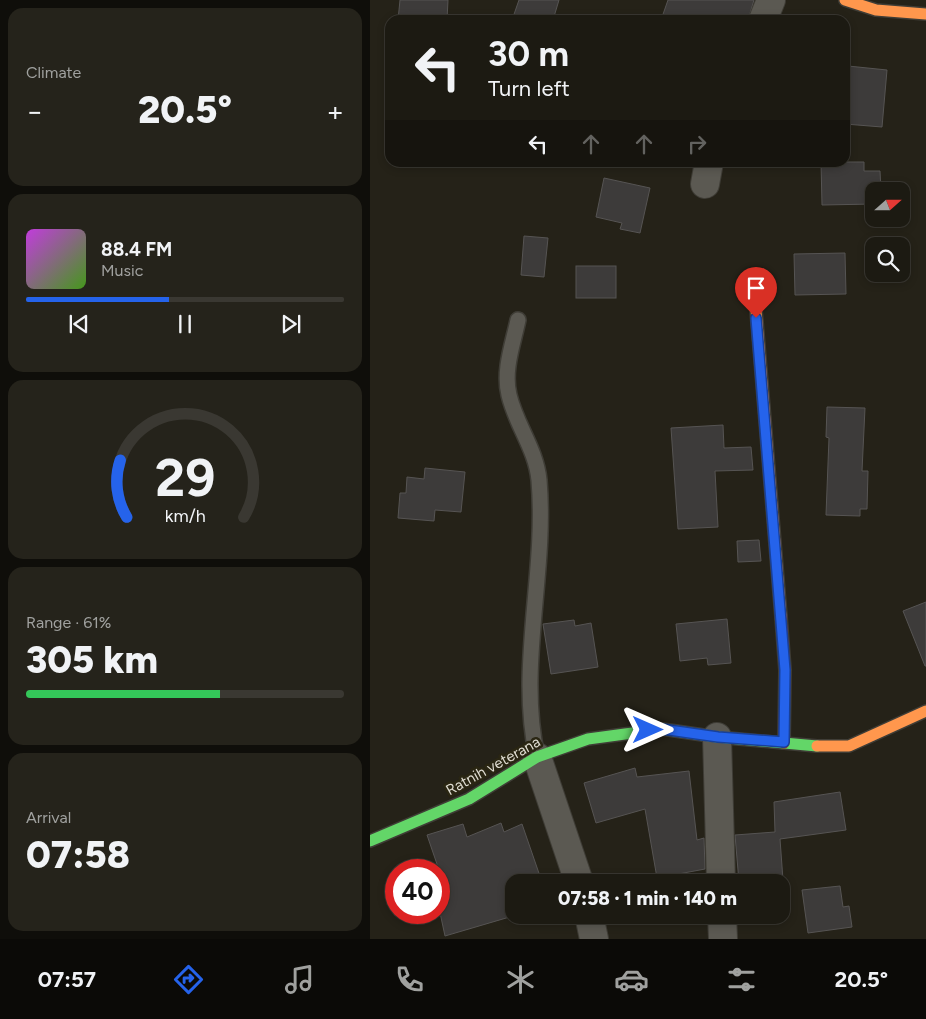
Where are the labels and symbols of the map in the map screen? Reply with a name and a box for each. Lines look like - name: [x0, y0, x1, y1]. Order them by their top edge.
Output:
- north arrow: [865, 182, 910, 228]
- pin: [735, 267, 777, 318]
- position arrow: [621, 703, 673, 755]
- street label: Ratnih veterana: [443, 733, 543, 799]
- speed limit sign: 40: [385, 859, 450, 924]

